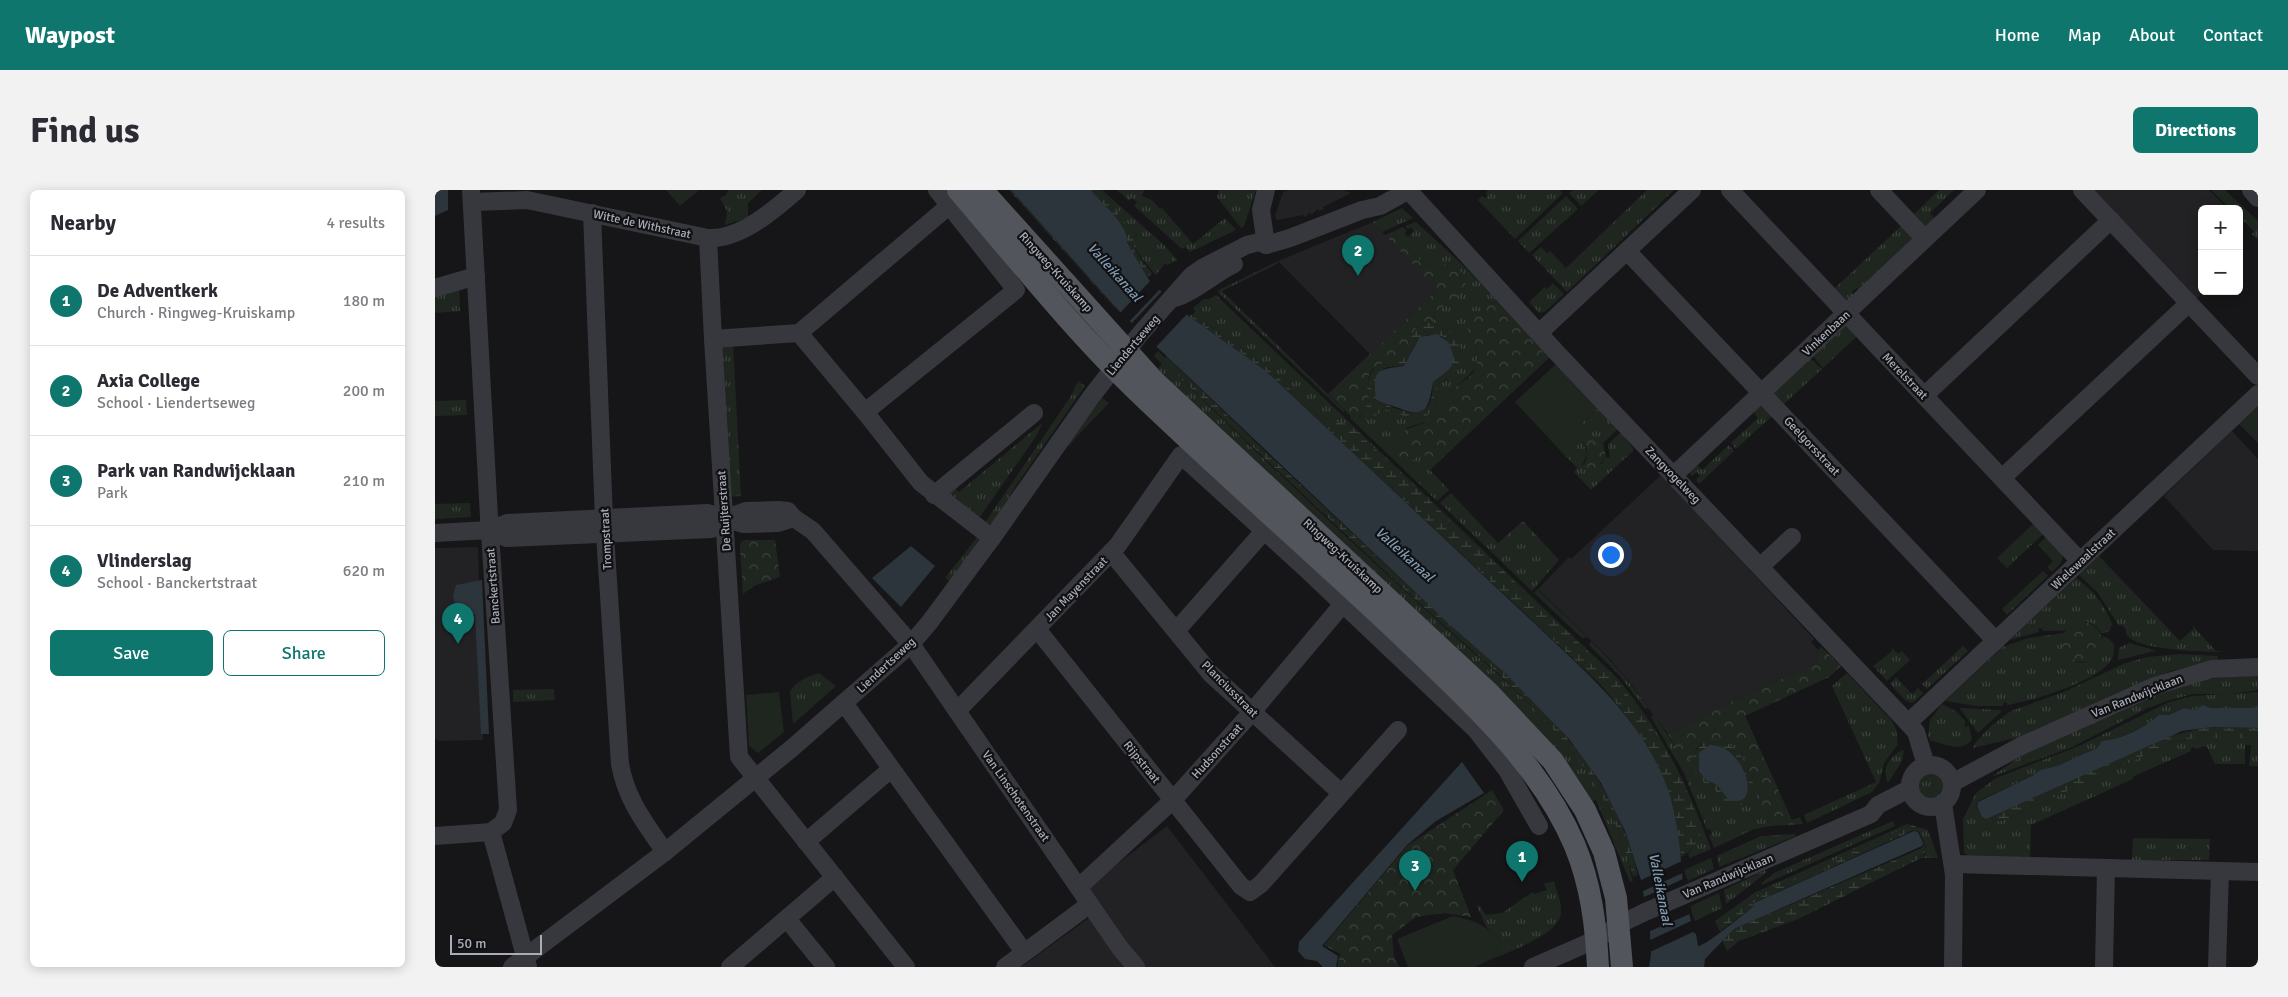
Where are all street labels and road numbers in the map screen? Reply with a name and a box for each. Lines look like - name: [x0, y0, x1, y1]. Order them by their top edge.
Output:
- street label: Witte de Withstraat: [592, 207, 692, 242]
- street label: Ringweg-Kruiskamp: [1016, 229, 1096, 316]
- street label: Vinkenbaan: [1799, 307, 1853, 359]
- street label: Liendertseweg: [1104, 312, 1163, 379]
- street label: Merelstraat: [1879, 350, 1931, 403]
- street label: Geelgorsstraat: [1780, 414, 1843, 479]
- street label: Zangvogelweg: [1642, 444, 1704, 507]
- street label: De Ruijterstraat: [714, 470, 735, 552]
- street label: Trompstraat: [597, 508, 616, 570]
- street label: Ringweg-Kruiskamp: [1300, 516, 1385, 597]
- street label: Wielewaalstraat: [2048, 526, 2119, 593]
- street label: Banckertstraat: [483, 547, 504, 625]
- street label: Jan Mayenstraat: [1042, 554, 1111, 625]
- street label: Liendertseweg: [854, 634, 919, 696]
- street label: Planciusstraat: [1198, 658, 1261, 721]
- street label: Van Randwijcklaan: [2089, 671, 2185, 722]
- street label: Hudsonstraat: [1189, 721, 1246, 782]
- street label: Rijpstraat: [1120, 738, 1163, 787]
- street label: Van Linschotenstraat: [979, 748, 1053, 845]
- street label: Van Randwijcklaan: [1681, 851, 1776, 902]

